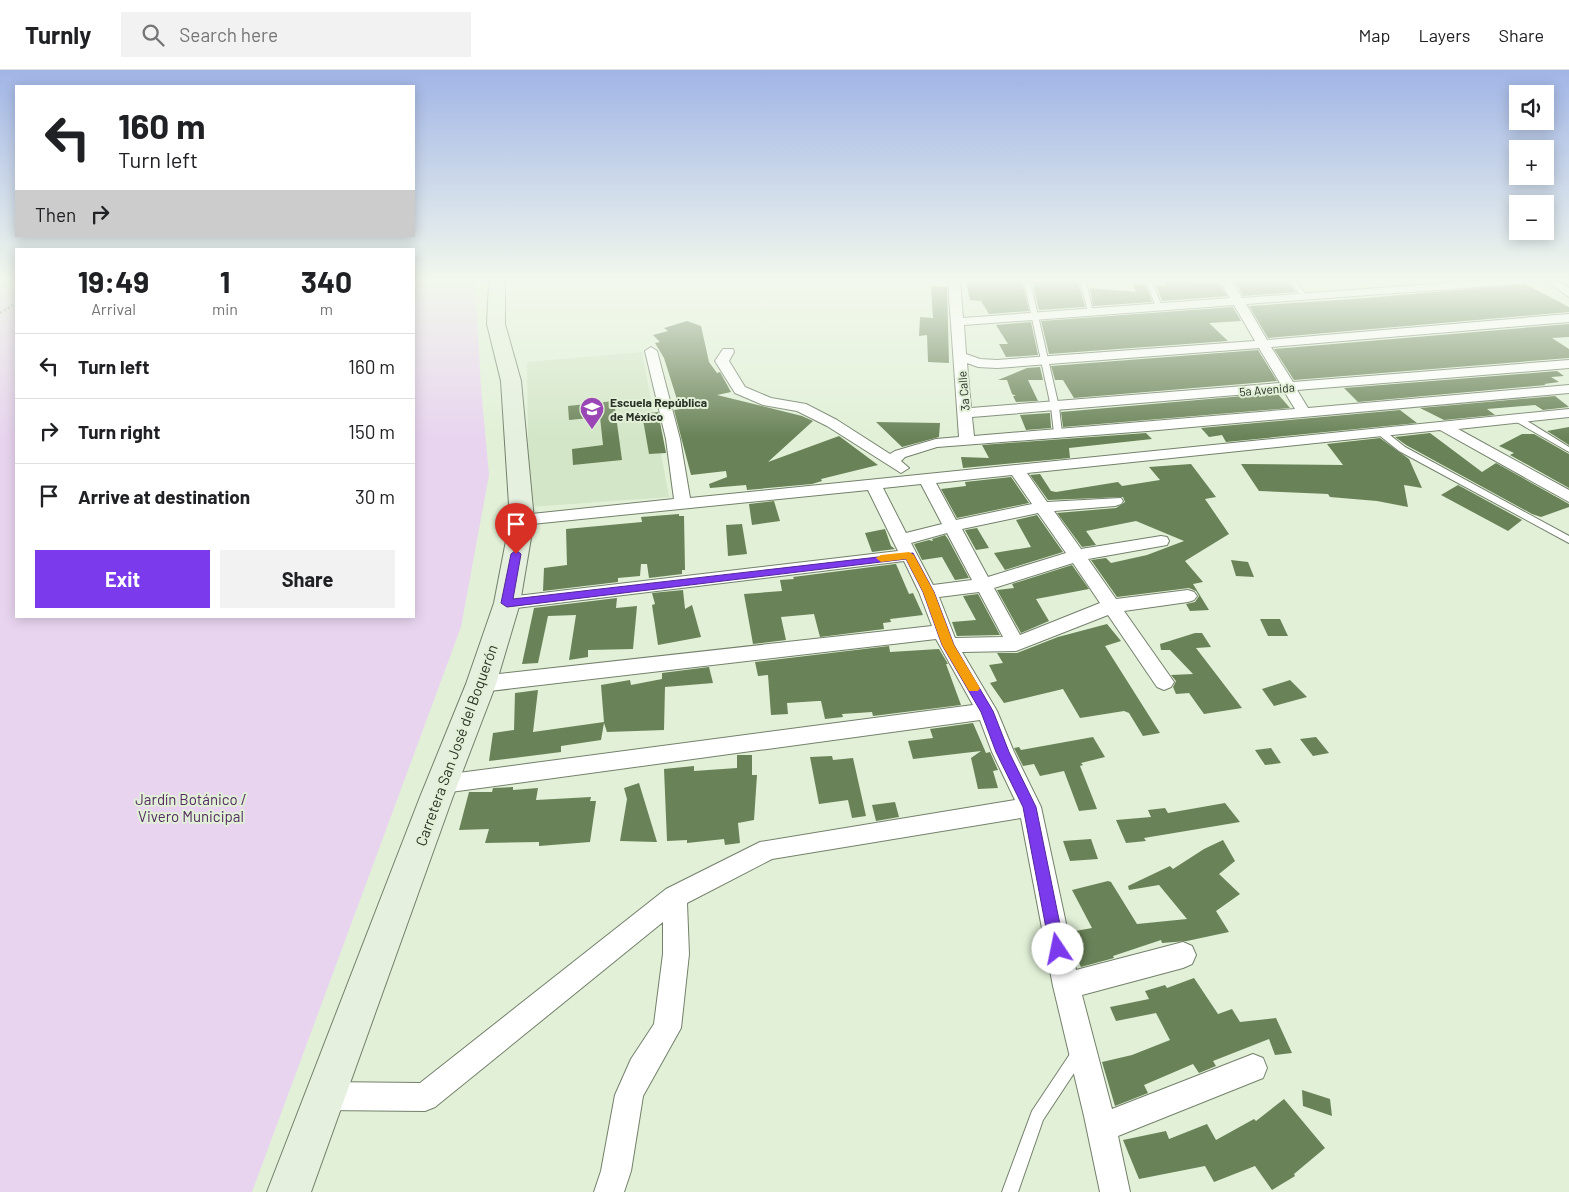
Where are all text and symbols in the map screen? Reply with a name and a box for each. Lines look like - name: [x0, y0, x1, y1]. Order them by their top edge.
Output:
- search box: [121, 12, 471, 57]
- text: Turnly: [25, 20, 91, 49]
- icon: search: [139, 21, 167, 49]
- text: Search here: [179, 23, 278, 46]
- text: Map: [1358, 24, 1390, 46]
- text: Layers: [1418, 24, 1471, 46]
- text: Share: [1499, 24, 1544, 46]
- map controls: [1509, 85, 1554, 240]
- button: sound: [1509, 85, 1554, 130]
- text: 160 m: [118, 104, 205, 146]
- icon: left: [35, 105, 100, 170]
- button: +: [1509, 140, 1554, 185]
- text: Turn left: [118, 146, 198, 172]
- button: −: [1509, 195, 1554, 240]
- icon: right: [86, 200, 114, 228]
- text: Then: [35, 203, 76, 226]
- text: 19:49: [78, 263, 149, 299]
- text: 1: [220, 263, 230, 299]
- text: 340: [301, 263, 352, 299]
- text: Arrival: [91, 299, 136, 318]
- text: min: [212, 299, 238, 318]
- text: m: [320, 299, 333, 318]
- icon: left: [35, 352, 63, 380]
- text: Turn left: [78, 355, 149, 378]
- text: 160 m: [348, 355, 395, 378]
- street label: 3a Calle: [954, 370, 972, 412]
- street label: 5a Avenida: [1239, 380, 1295, 398]
- place label: Escuela República de México: [610, 395, 707, 423]
- school or university icon: Escuela República de México: [579, 396, 605, 430]
- icon: right: [35, 417, 63, 445]
- text: Turn right: [78, 420, 160, 443]
- text: 150 m: [348, 420, 395, 443]
- icon: arrive: [35, 482, 63, 510]
- text: Arrive at destination: [78, 485, 250, 508]
- text: 30 m: [355, 485, 395, 508]
- pin: [495, 503, 537, 554]
- icon: arrive: [502, 510, 530, 538]
- button: Exit: [35, 550, 210, 608]
- button: Share: [220, 550, 395, 608]
- street label: Carretera San José del Boquerón: [411, 642, 501, 848]
- park label: Jardín Botánico / Vivero Municipal: [135, 790, 247, 825]
- position arrow: [1031, 922, 1083, 974]

